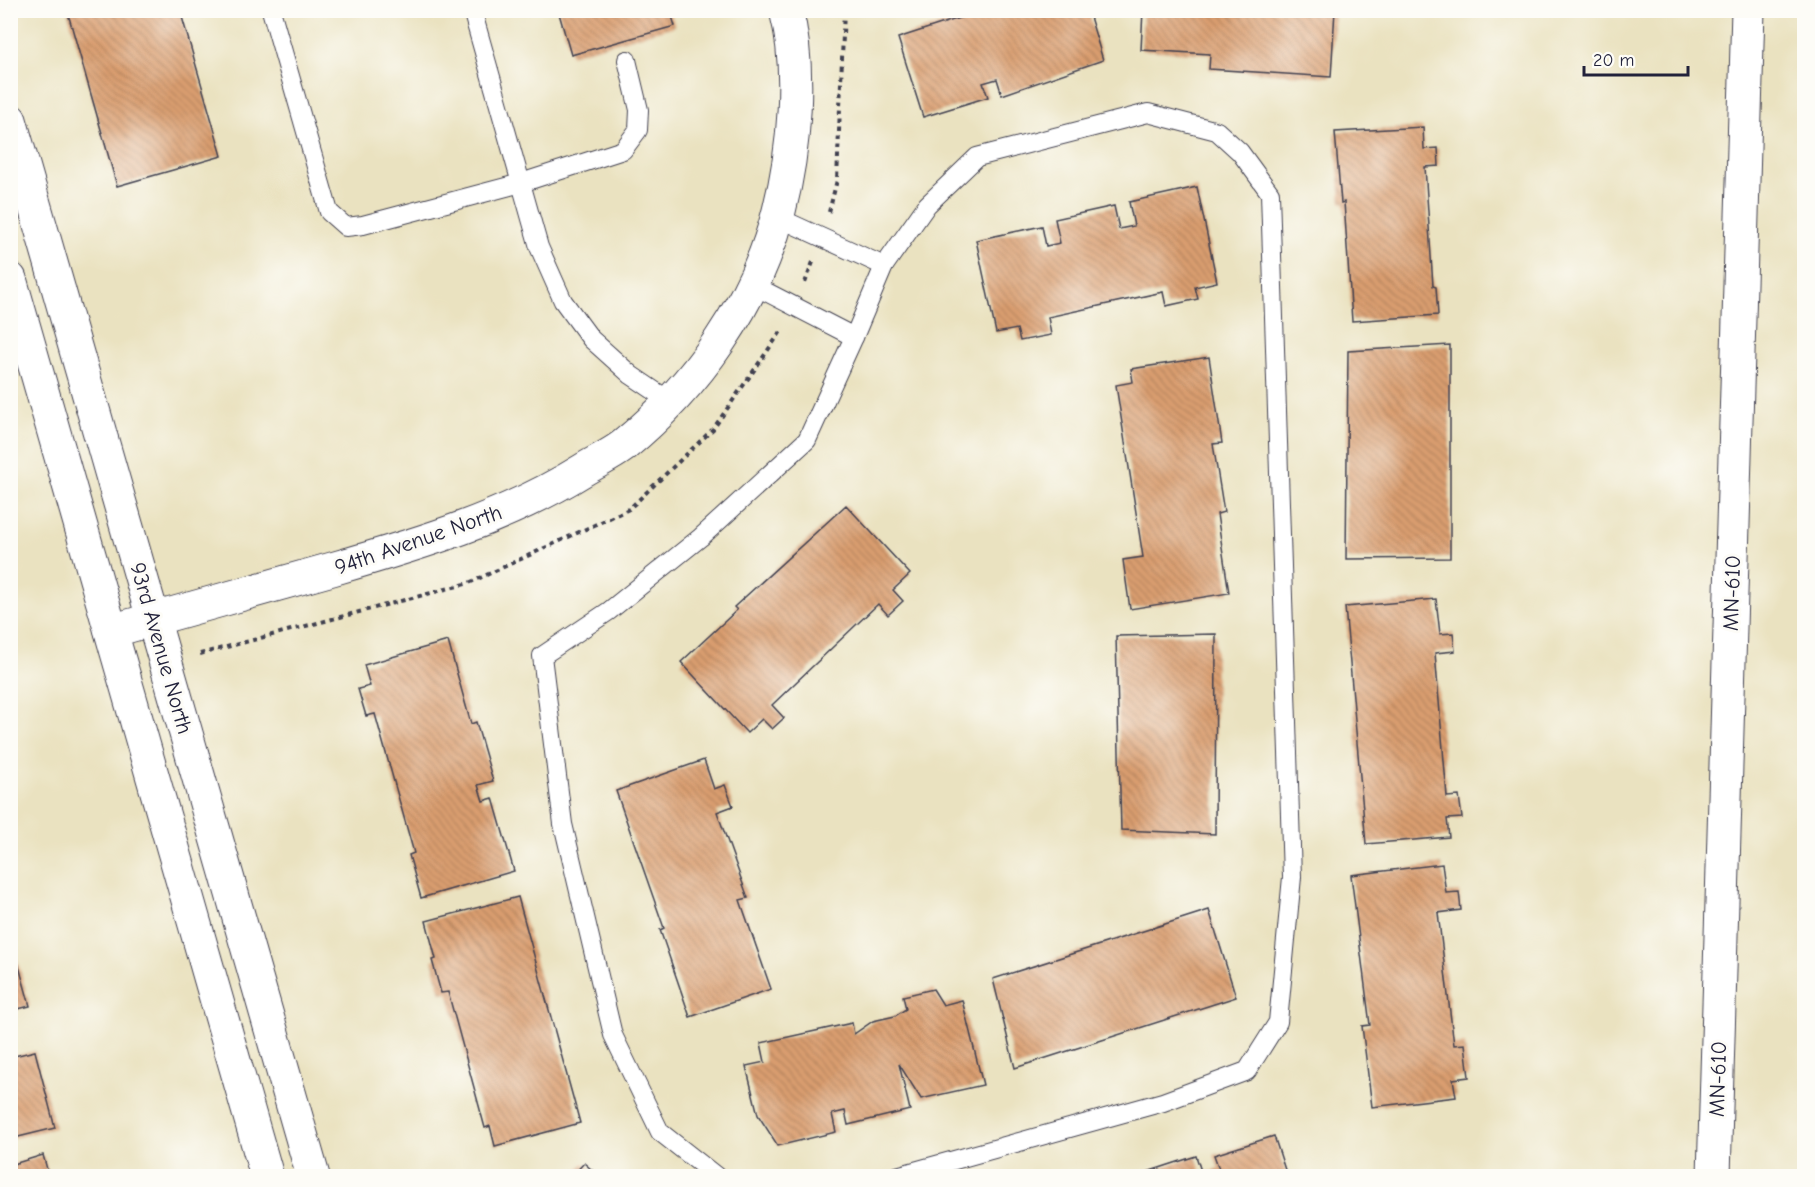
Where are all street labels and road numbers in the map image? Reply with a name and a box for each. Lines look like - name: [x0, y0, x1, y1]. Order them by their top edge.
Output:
- street label: 94th Avenue North: [331, 499, 505, 581]
- street label: MN-610: [1718, 555, 1746, 631]
- street label: 93rd Avenue North: [124, 560, 198, 737]
- street label: MN-610: [1704, 1041, 1732, 1117]

